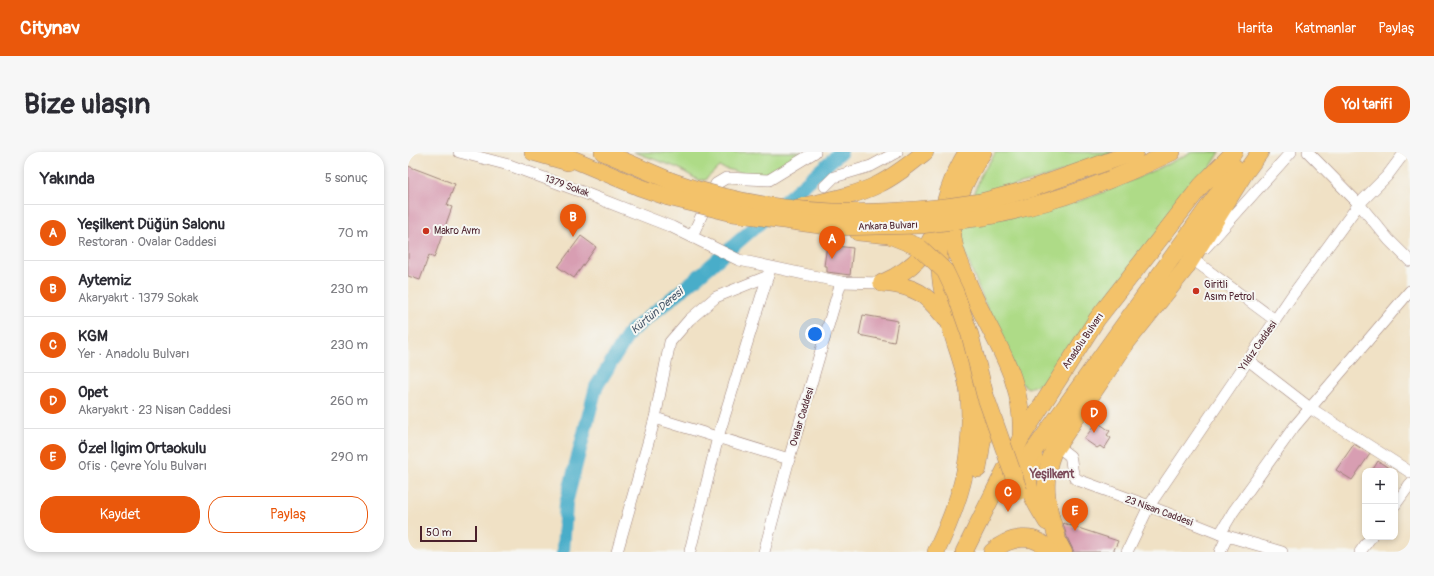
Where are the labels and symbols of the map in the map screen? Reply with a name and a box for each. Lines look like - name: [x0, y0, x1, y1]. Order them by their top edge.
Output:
- street label: 1379 Sokak: [543, 172, 592, 200]
- pin: B: [560, 204, 586, 237]
- street label: Ankara Bulvarı: [858, 219, 918, 233]
- place label: Makro Avm: [434, 225, 480, 237]
- marker: Makro Avm: [421, 226, 431, 236]
- pin: A: [819, 226, 845, 259]
- place label: Giritli Asım Petrol: [1204, 279, 1254, 303]
- water label: Kürtün Deresi: [628, 284, 688, 337]
- marker: Giritli Asım Petrol: [1191, 286, 1201, 296]
- street label: Anadolu Bulvarı: [1060, 311, 1106, 371]
- street label: Yıldız Caddesi: [1236, 319, 1280, 374]
- your location: [805, 324, 825, 344]
- street label: Ovalar Caddesi: [787, 386, 817, 448]
- pin: D: [1081, 400, 1107, 433]
- district label: Yeşilkent: [1029, 467, 1076, 482]
- pin: C: [995, 479, 1021, 512]
- street label: 23 Nisan Caddesi: [1124, 493, 1194, 529]
- pin: E: [1062, 498, 1088, 531]
- scale bar: [420, 524, 477, 543]

